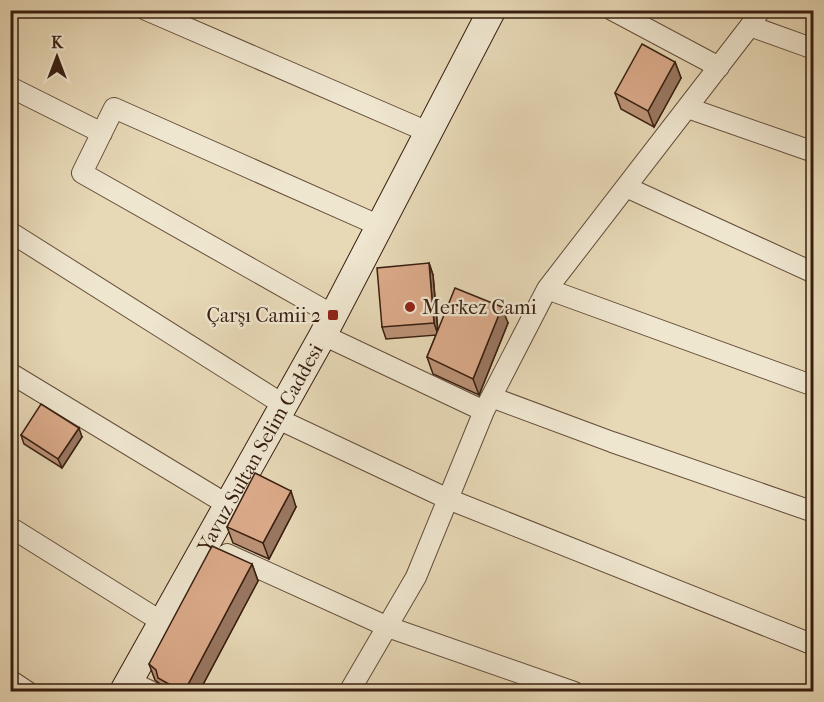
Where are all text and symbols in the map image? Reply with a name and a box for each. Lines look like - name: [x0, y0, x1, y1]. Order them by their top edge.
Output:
- north arrow: [27, 27, 87, 87]
- text: K: [51, 33, 64, 52]
- place label: Merkez Cami: [422, 296, 537, 319]
- marker: Merkez Cami: [403, 300, 417, 314]
- place label: Çarşı Camii 2: [206, 304, 321, 328]
- marker: Çarşı Camii 2: [326, 308, 340, 322]
- street label: Yavuz Sultan Selim Caddesi: [192, 340, 327, 557]

